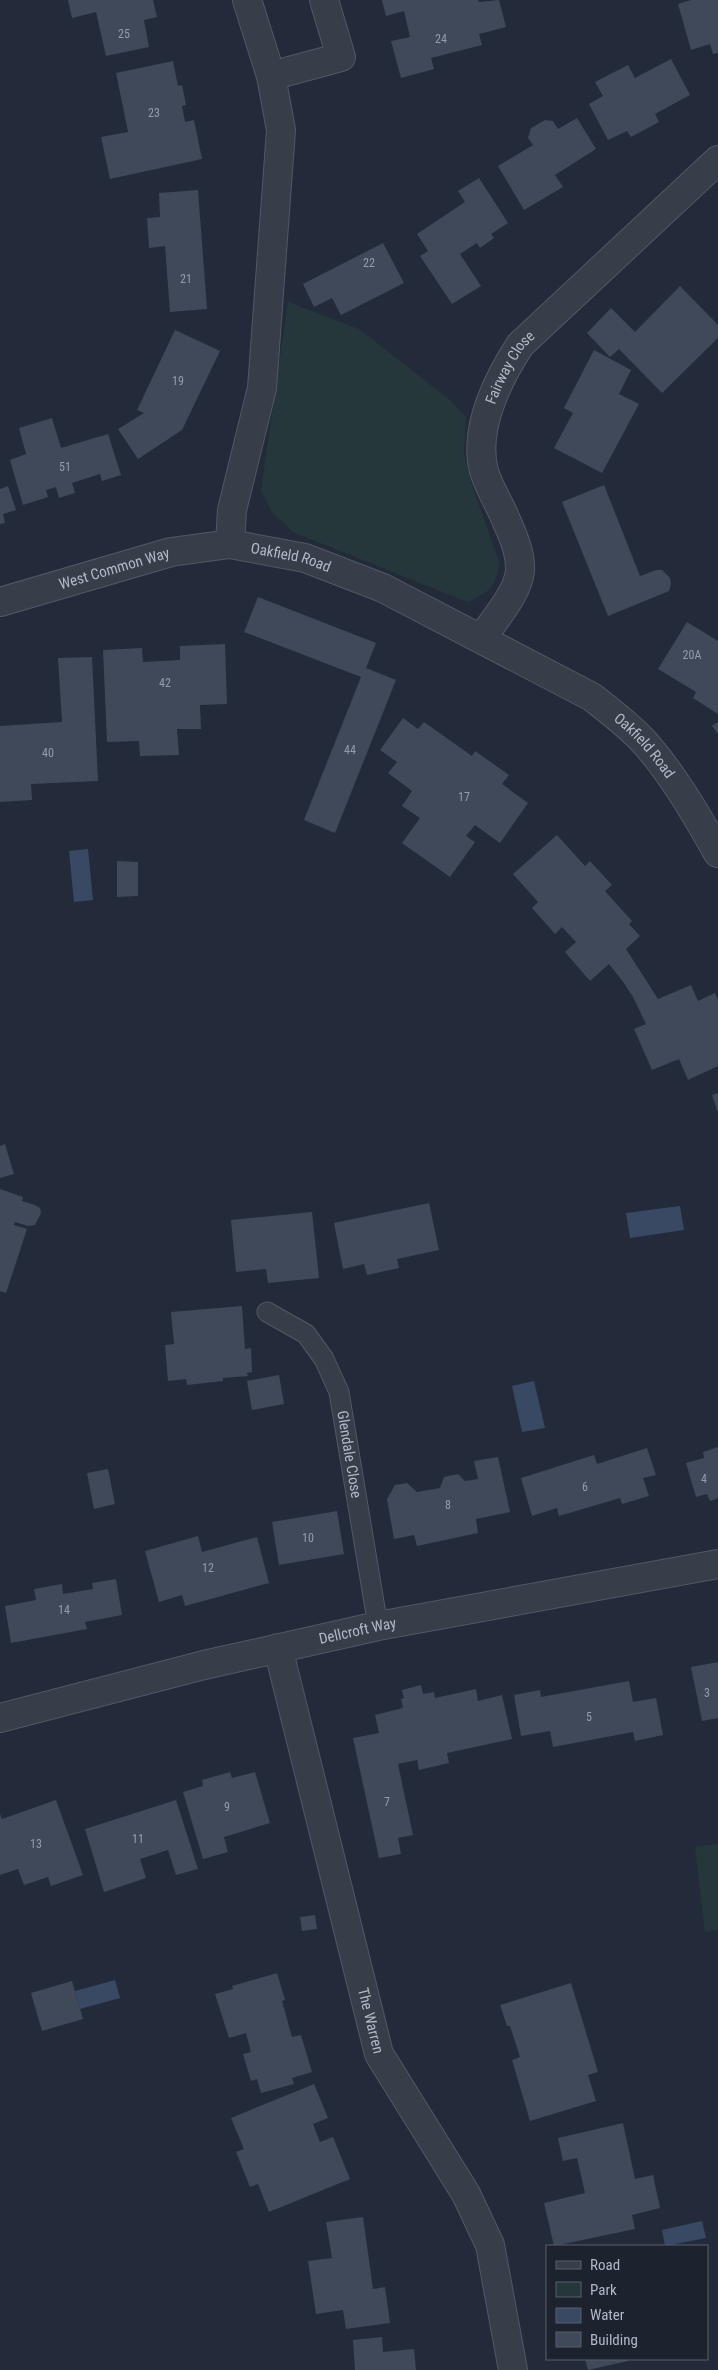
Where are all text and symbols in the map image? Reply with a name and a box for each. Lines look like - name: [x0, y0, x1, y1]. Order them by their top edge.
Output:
- house number: 25: [118, 27, 130, 41]
- house number: 24: [435, 32, 447, 46]
- house number: 23: [148, 106, 160, 120]
- house number: 22: [363, 256, 375, 270]
- house number: 21: [180, 272, 192, 286]
- street label: Fairway Close: [482, 327, 538, 406]
- house number: 19: [172, 374, 184, 388]
- house number: 51: [59, 460, 71, 474]
- street label: Oakfield Road: [249, 539, 333, 576]
- street label: West Common Way: [57, 544, 172, 593]
- house number: 20A: [683, 648, 701, 662]
- house number: 42: [159, 676, 171, 690]
- street label: Oakfield Road: [610, 709, 678, 782]
- house number: 44: [344, 743, 356, 757]
- house number: 40: [42, 746, 54, 760]
- house number: 17: [458, 790, 470, 804]
- street label: Glendale Close: [333, 1409, 366, 1499]
- house number: 4: [701, 1472, 707, 1486]
- house number: 6: [582, 1480, 588, 1494]
- house number: 8: [445, 1498, 451, 1512]
- house number: 10: [302, 1531, 314, 1545]
- house number: 12: [202, 1561, 214, 1575]
- house number: 14: [58, 1603, 70, 1617]
- street label: Dellcroft Way: [317, 1614, 398, 1648]
- house number: 3: [704, 1686, 710, 1700]
- house number: 5: [586, 1710, 592, 1724]
- house number: 7: [384, 1795, 390, 1809]
- house number: 9: [224, 1800, 230, 1814]
- house number: 11: [132, 1832, 144, 1846]
- house number: 13: [30, 1837, 42, 1851]
- street label: The Warren: [354, 1986, 388, 2055]
- legend: [546, 2245, 708, 2360]
- text: Road: [590, 2256, 620, 2274]
- text: Park: [590, 2281, 617, 2299]
- text: Water: [590, 2306, 625, 2324]
- text: Building: [590, 2331, 638, 2349]

